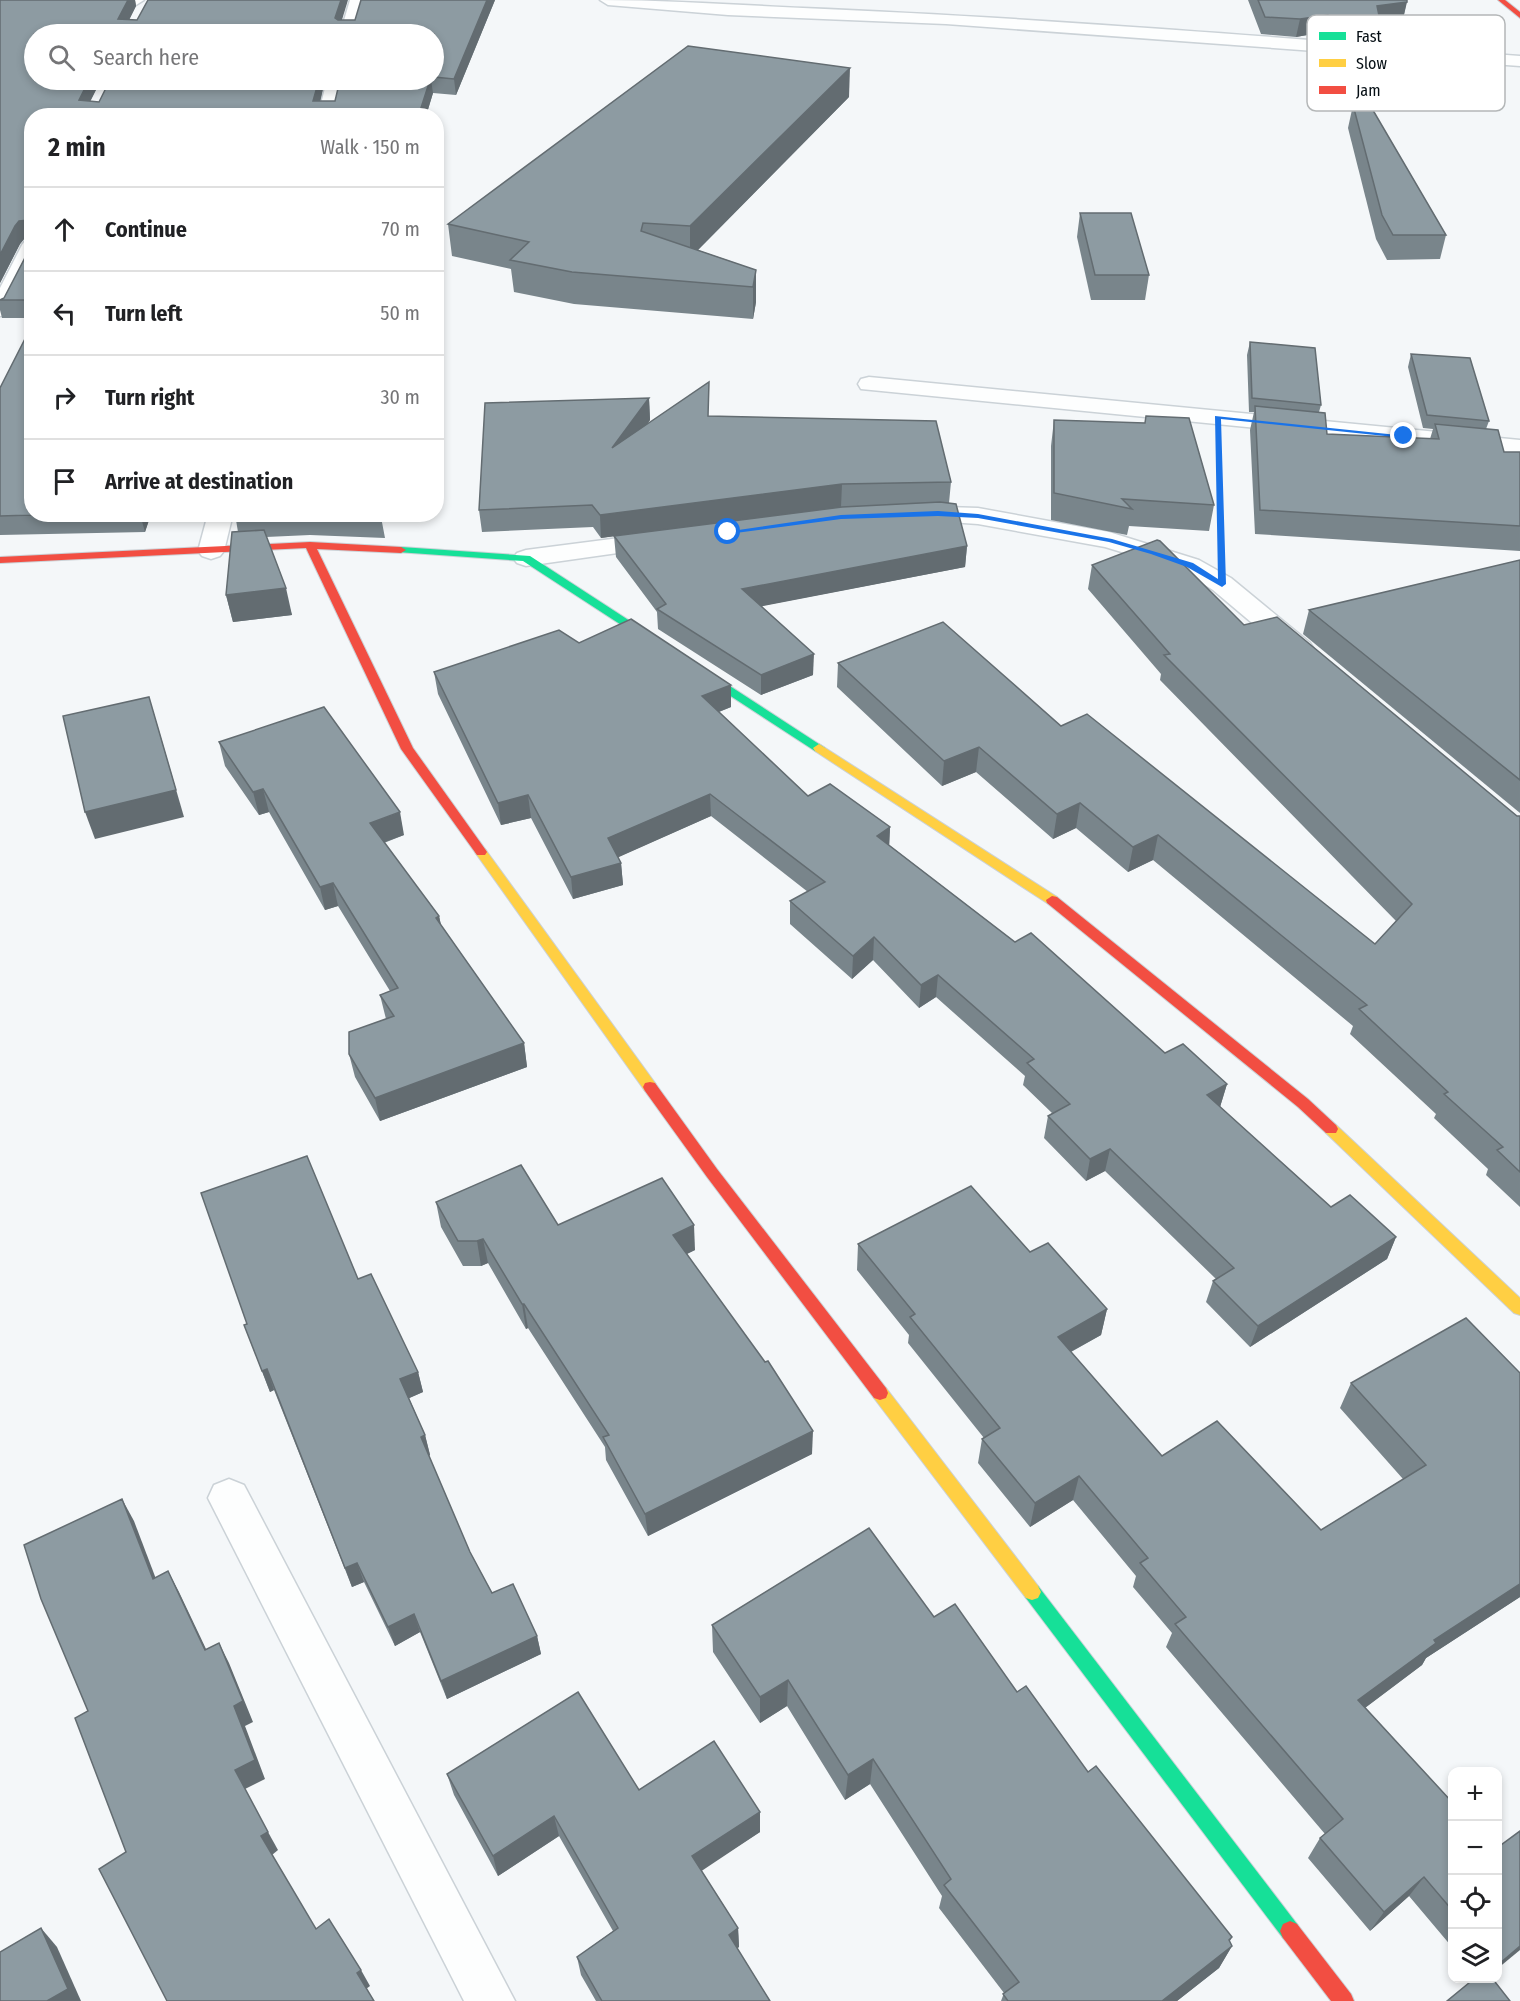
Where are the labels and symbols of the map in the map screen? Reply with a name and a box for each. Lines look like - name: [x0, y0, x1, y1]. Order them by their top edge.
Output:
- legend: [1307, 15, 1505, 111]
- text: Fast: [1356, 27, 1383, 46]
- text: Slow: [1356, 54, 1387, 73]
- text: Jam: [1356, 81, 1381, 100]
- route end: [1390, 422, 1416, 448]
- route start: [714, 518, 740, 544]

